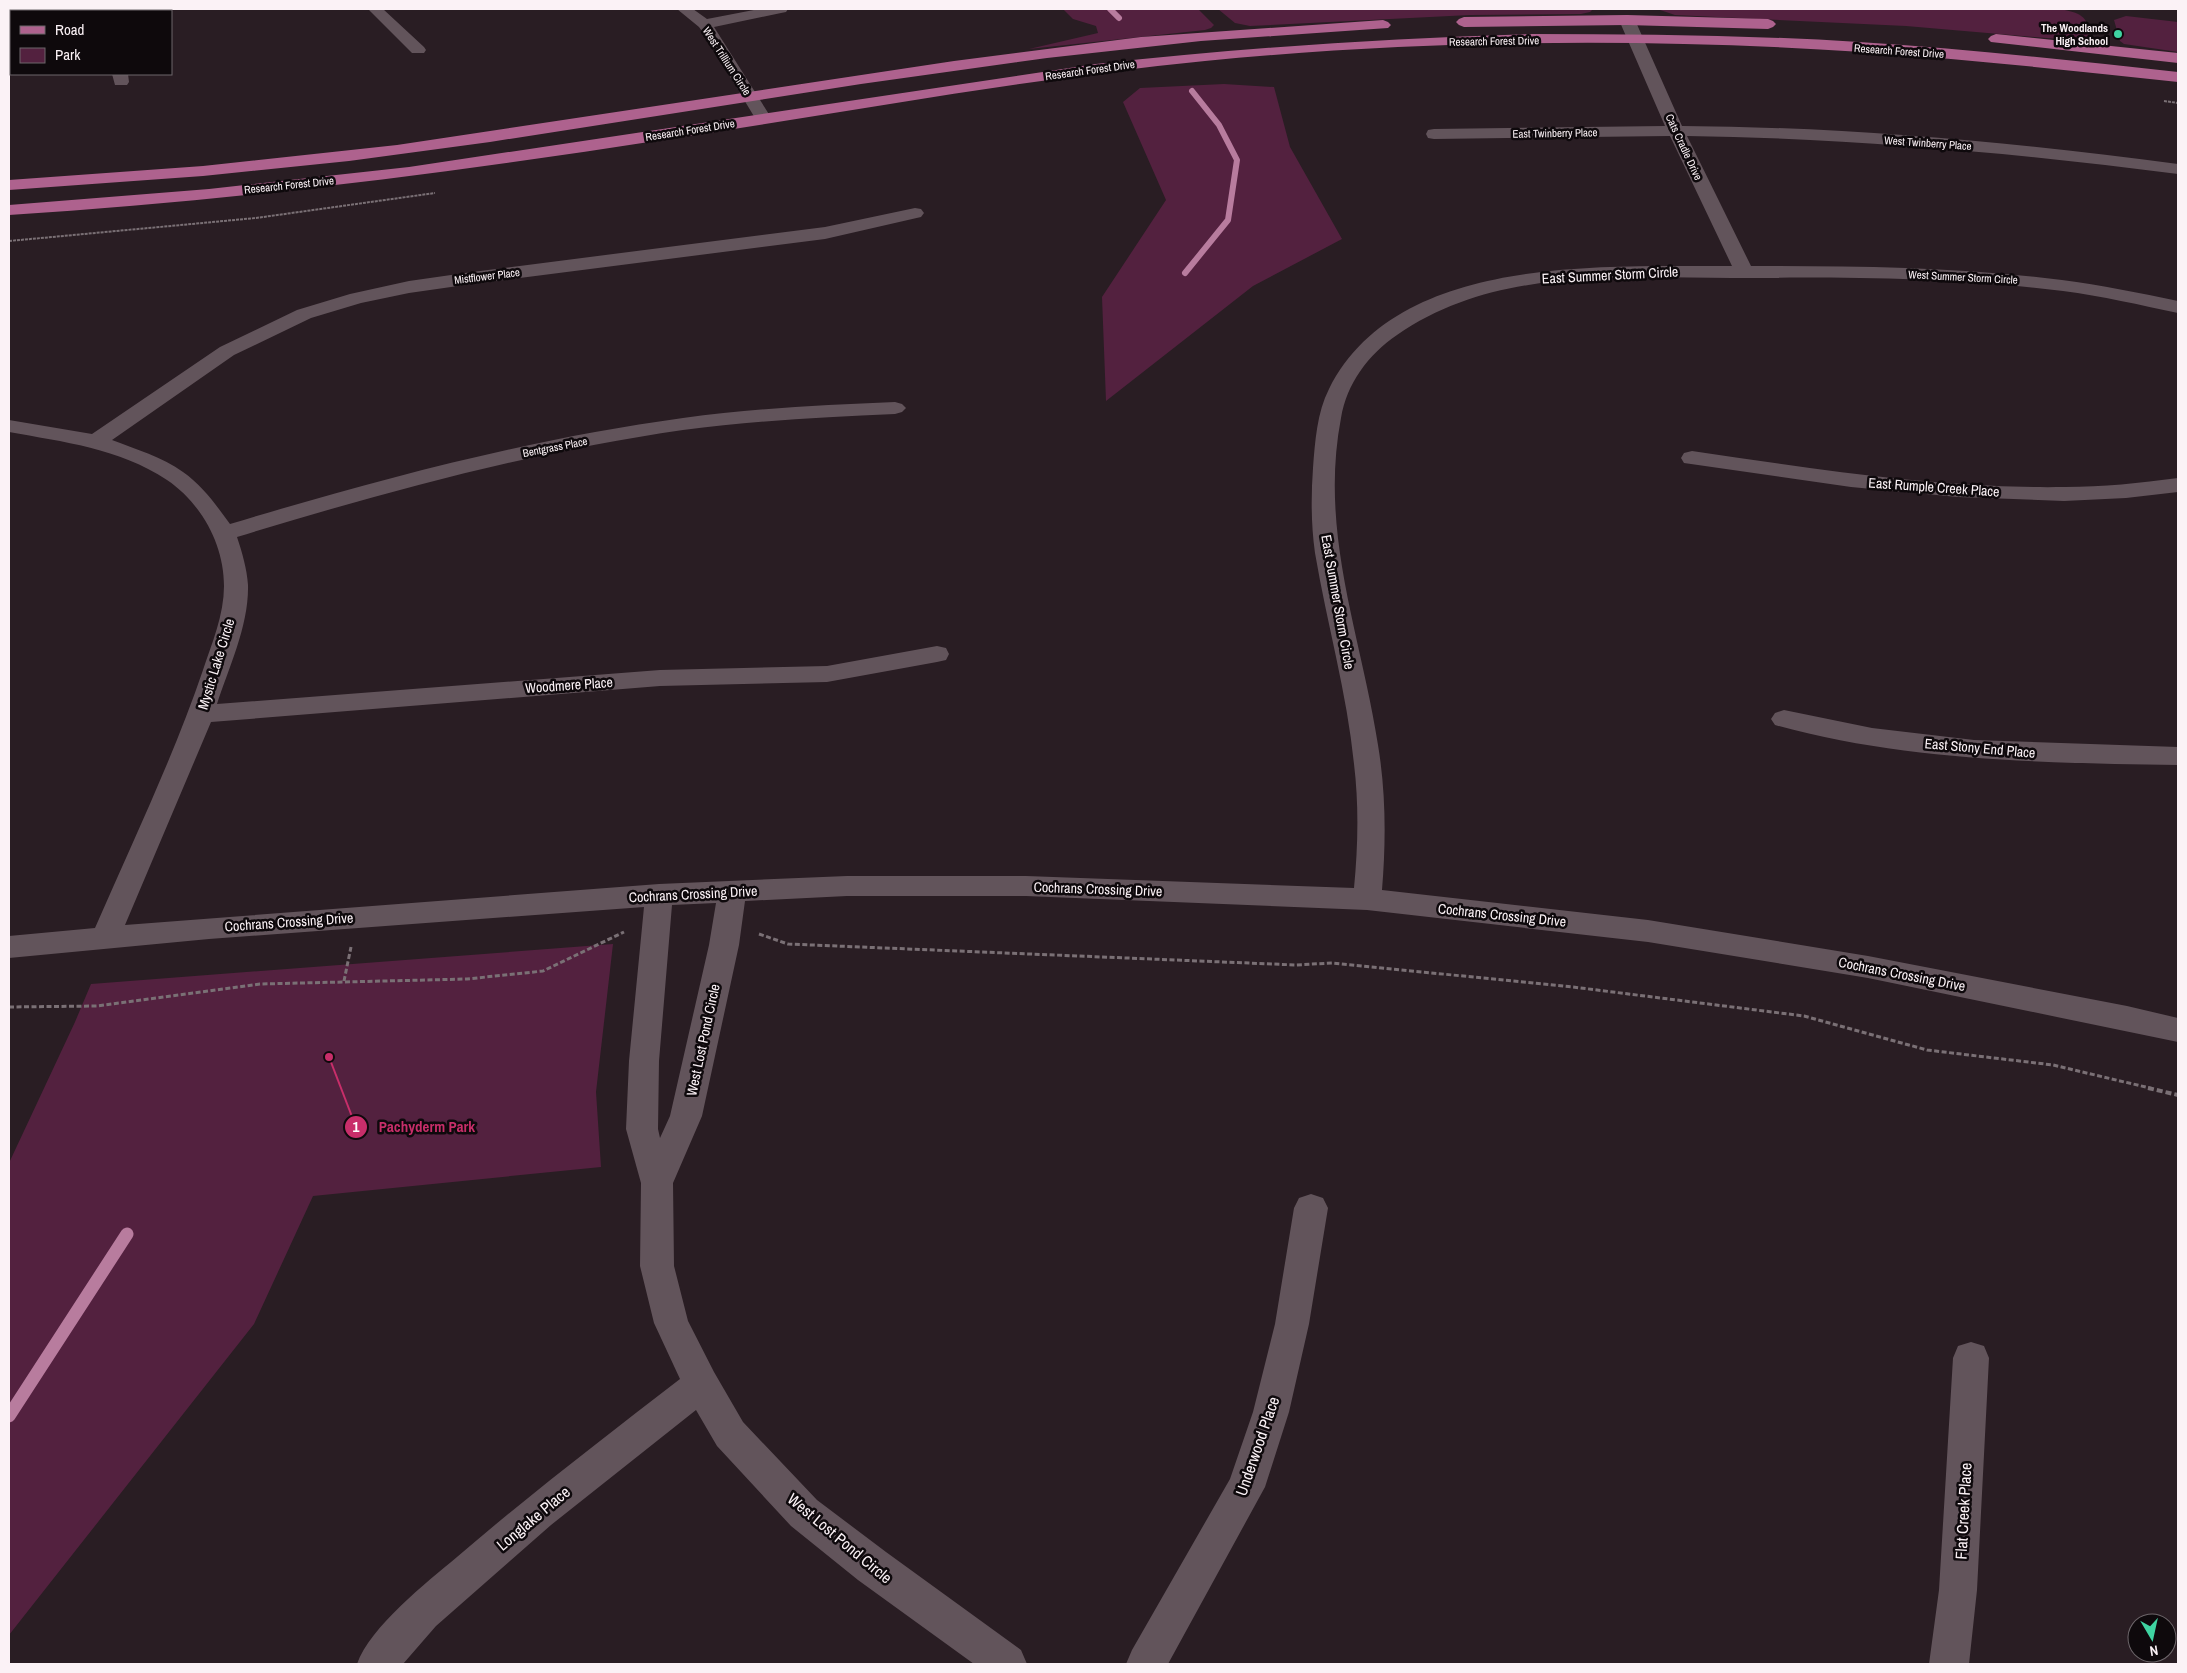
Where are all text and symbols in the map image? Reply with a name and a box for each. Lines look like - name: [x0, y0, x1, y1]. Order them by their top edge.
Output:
- legend: [10, 10, 172, 75]
- text: Road: [55, 19, 84, 40]
- place label: The Woodlands High School: [2041, 21, 2108, 48]
- street label: West Trillium Circle: [700, 24, 754, 98]
- marker: The Woodlands High School: [2112, 28, 2124, 40]
- street label: Research Forest Drive: [1449, 33, 1539, 49]
- street label: Research Forest Drive: [1853, 41, 1945, 61]
- text: Park: [55, 44, 81, 65]
- street label: Research Forest Drive: [1044, 57, 1136, 83]
- street label: Cats Cradle Drive: [1663, 112, 1705, 182]
- street label: Research Forest Drive: [644, 116, 736, 144]
- street label: East Twinberry Place: [1512, 125, 1598, 141]
- street label: West Twinberry Place: [1884, 133, 1972, 153]
- street label: Research Forest Drive: [243, 173, 335, 197]
- street label: East Summer Storm Circle: [1541, 262, 1679, 288]
- street label: Mistflower Place: [453, 265, 521, 287]
- street label: West Summer Storm Circle: [1908, 267, 2018, 287]
- street label: Bentgrass Place: [521, 434, 589, 460]
- street label: East Rumple Creek Place: [1868, 473, 2000, 501]
- street label: East Summer Storm Circle: [1317, 533, 1359, 671]
- street label: Mystic Lake Circle: [194, 616, 238, 712]
- street label: Woodmere Place: [525, 673, 613, 697]
- street label: East Stony End Place: [1924, 734, 2036, 762]
- street label: Cochrans Crossing Drive: [1033, 878, 1163, 900]
- street label: Cochrans Crossing Drive: [628, 882, 758, 906]
- street label: Cochrans Crossing Drive: [1437, 899, 1567, 931]
- street label: Cochrans Crossing Drive: [224, 909, 354, 935]
- street label: Cochrans Crossing Drive: [1837, 953, 1967, 995]
- street label: West Lost Pond Circle: [682, 982, 724, 1098]
- callout: Pachyderm Park: [344, 1112, 485, 1142]
- text: 1: [353, 1116, 360, 1137]
- text: Pachyderm Park: [379, 1116, 475, 1137]
- street label: Underwood Place: [1230, 1393, 1284, 1499]
- street label: Flat Creek Place: [1949, 1462, 1977, 1560]
- street label: Longlake Place: [492, 1481, 574, 1555]
- street label: West Lost Pond Circle: [783, 1488, 897, 1588]
- north arrow: [2127, 1613, 2177, 1663]
- text: N: [2149, 1641, 2160, 1660]

